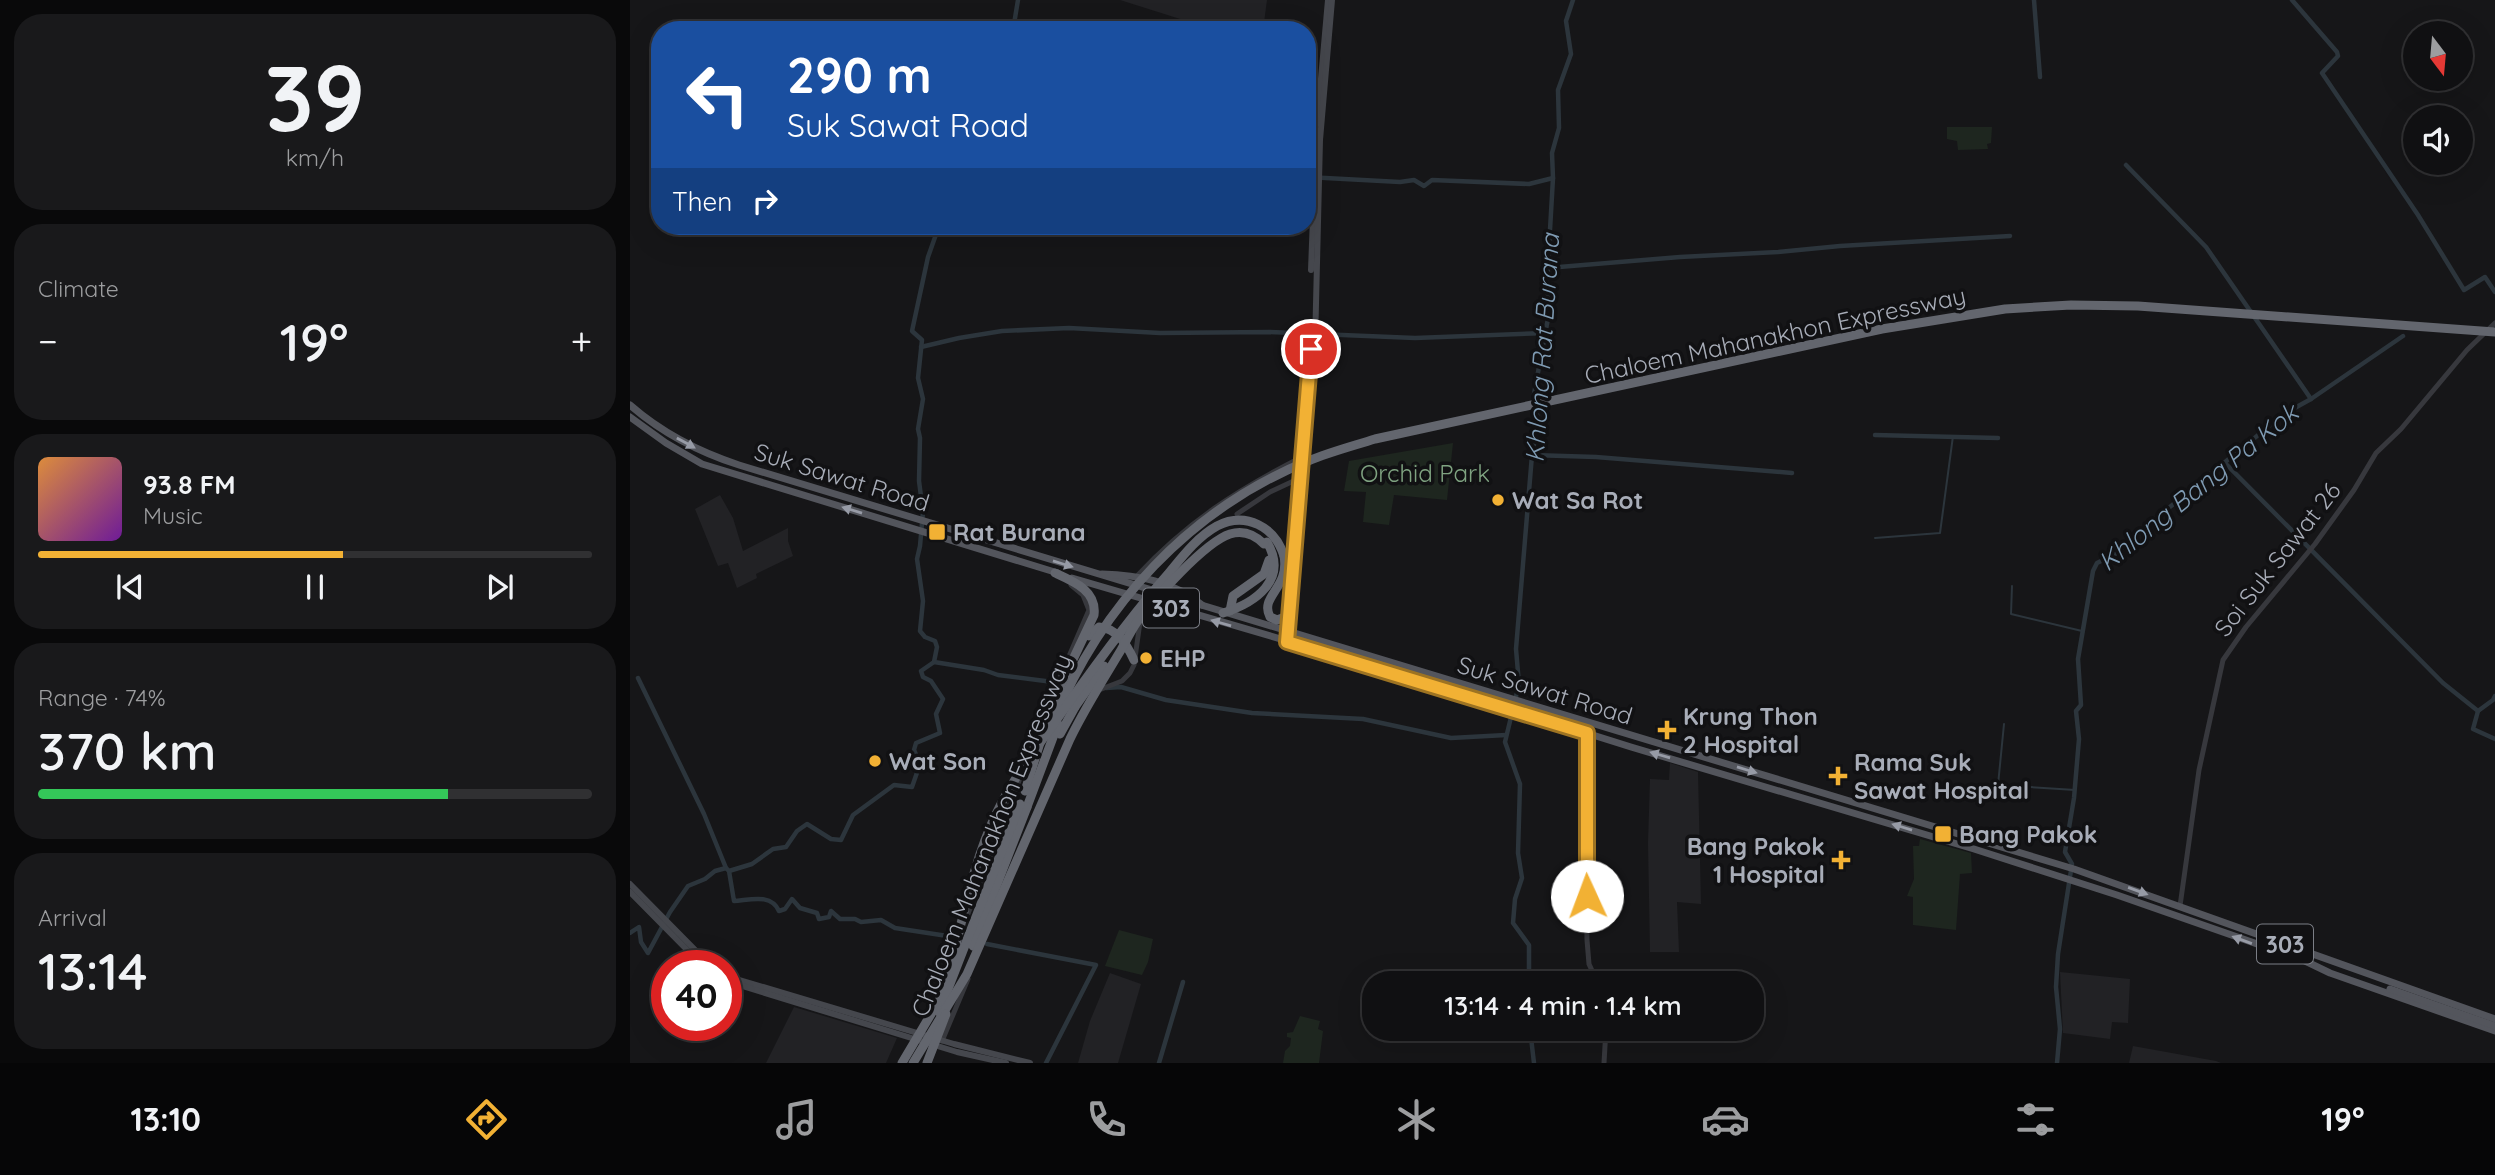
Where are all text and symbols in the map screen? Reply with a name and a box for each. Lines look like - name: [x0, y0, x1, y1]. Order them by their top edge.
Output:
- north arrow: [2403, 21, 2473, 91]
- map controls: [2403, 21, 2473, 175]
- text: 39: [265, 40, 365, 154]
- text: 290 m: [787, 44, 932, 105]
- icon: left: [672, 49, 763, 140]
- text: Suk Sawat Road: [787, 105, 1029, 145]
- button: sound: [2403, 105, 2473, 175]
- text: km/h: [286, 143, 344, 172]
- icon: right: [746, 182, 784, 220]
- text: Then: [672, 185, 732, 218]
- water label: Khlong Rat Burana: [1518, 231, 1567, 463]
- text: Climate: [38, 274, 119, 303]
- street label: Chaloem Mahanakhon Expressway: [1582, 280, 1968, 390]
- text: 19°: [280, 309, 349, 374]
- text: −: [38, 317, 58, 365]
- text: +: [571, 317, 592, 365]
- pin: [1281, 319, 1341, 379]
- icon: arrive: [1292, 330, 1330, 368]
- water label: Khlong Bang Pa Kok: [2091, 395, 2306, 578]
- street label: Suk Sawat Road: [751, 436, 933, 518]
- one-way arrow: [677, 437, 696, 449]
- park label: Orchid Park: [1360, 458, 1490, 488]
- text: 93.8 FM: [143, 468, 236, 501]
- street label: Soi Suk Sawat 26: [2207, 476, 2347, 642]
- place label: Wat Sa Rot: [1512, 485, 1643, 515]
- marker: Wat Sa Rot: [1490, 492, 1506, 508]
- text: Music: [143, 501, 203, 530]
- one-way arrow: [841, 505, 862, 515]
- place label: Rat Burana: [953, 517, 1086, 547]
- marker: Rat Burana: [927, 522, 947, 542]
- one-way arrow: [1052, 560, 1073, 570]
- icon: previous: [111, 568, 149, 606]
- icon: pause: [296, 568, 334, 606]
- icon: next: [481, 568, 519, 606]
- road number: 303: [1143, 588, 1199, 628]
- one-way arrow: [1210, 617, 1232, 628]
- place label: EHP: [1160, 643, 1205, 673]
- street label: Chaloem Mahanakhon Expressway: [904, 649, 1078, 1021]
- street label: Suk Sawat Road: [1454, 649, 1636, 731]
- marker: EHP: [1138, 650, 1154, 666]
- text: Range · 74%: [38, 683, 166, 712]
- place label: Krung Thon 2 Hospital: [1683, 701, 1818, 759]
- text: 370 km: [38, 718, 217, 783]
- marker: Krung Thon 2 Hospital: [1657, 720, 1677, 740]
- place label: Wat Son: [889, 746, 987, 776]
- place label: Rama Suk Sawat Hospital: [1854, 747, 2029, 805]
- one-way arrow: [1649, 750, 1670, 760]
- marker: Wat Son: [867, 753, 883, 769]
- one-way arrow: [1736, 766, 1757, 776]
- marker: Rama Suk Sawat Hospital: [1828, 766, 1848, 786]
- place label: Bang Pakok: [1959, 819, 2097, 849]
- one-way arrow: [1891, 821, 1912, 831]
- marker: Bang Pakok: [1933, 824, 1953, 844]
- place label: Bang Pakok 1 Hospital: [1687, 831, 1825, 889]
- marker: Bang Pakok 1 Hospital: [1831, 850, 1851, 870]
- position arrow: [1550, 859, 1624, 933]
- one-way arrow: [2128, 886, 2149, 897]
- text: Arrival: [38, 903, 107, 932]
- road number: 303: [2257, 925, 2313, 964]
- one-way arrow: [2231, 934, 2252, 945]
- text: 13:14: [38, 938, 148, 1003]
- speed limit sign: 40: [651, 950, 742, 1041]
- text: 13:14 · 4 min · 1.4 km: [1444, 989, 1682, 1022]
- icon: directions: [462, 1095, 511, 1144]
- icon: music: [772, 1095, 821, 1144]
- icon: phone: [1082, 1095, 1131, 1144]
- icon: climate: [1392, 1095, 1441, 1144]
- icon: car: [1701, 1095, 1750, 1144]
- icon: filters: [2011, 1095, 2060, 1144]
- text: 13:10: [130, 1099, 201, 1139]
- text: 19°: [2321, 1099, 2364, 1139]

